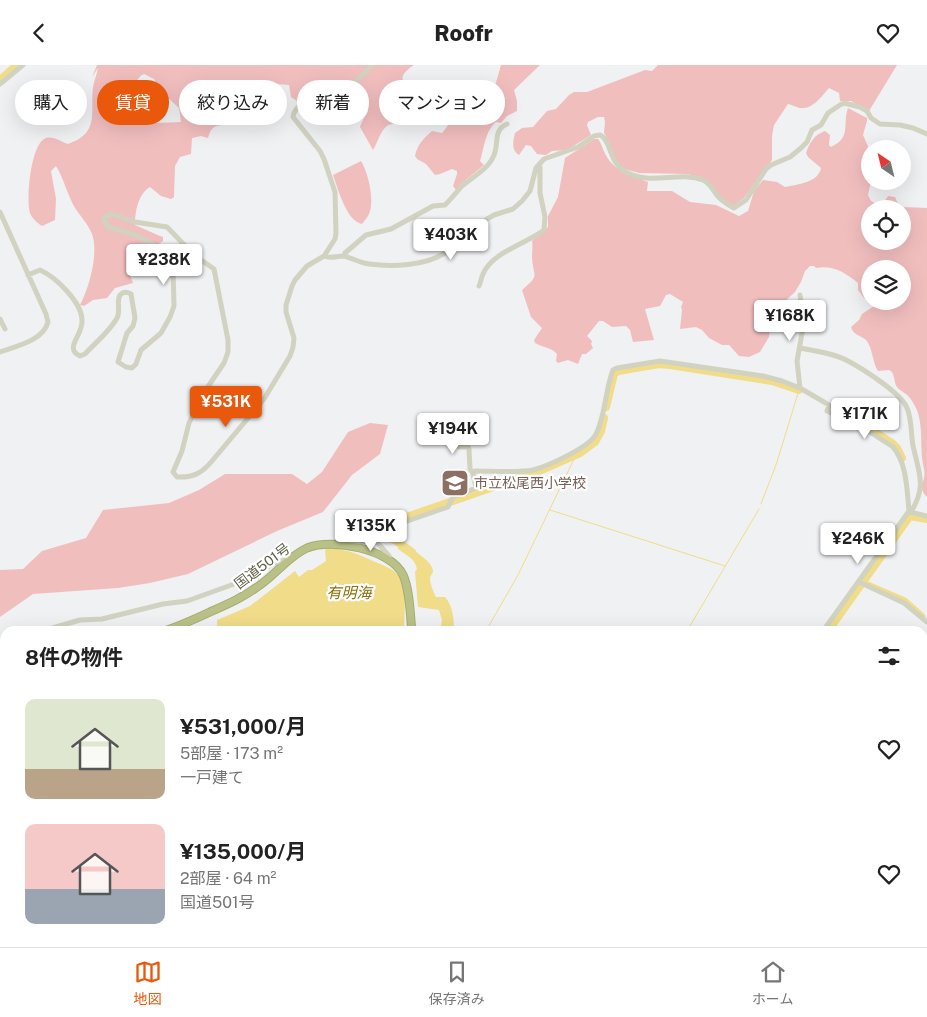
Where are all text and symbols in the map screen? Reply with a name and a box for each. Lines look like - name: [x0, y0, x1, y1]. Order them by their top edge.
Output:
- icon: back: [25, 19, 53, 47]
- icon: heart: [874, 19, 902, 47]
- text: Roofr: [434, 20, 493, 46]
- chip: 購入: [15, 80, 87, 125]
- chip: 賃貸: [97, 80, 169, 125]
- chip: 絞り込み: [179, 80, 287, 125]
- chip: 新着: [297, 80, 369, 125]
- chip: マンション: [379, 80, 505, 125]
- north arrow: [861, 140, 911, 190]
- map controls: [861, 140, 911, 310]
- button: locate: [861, 200, 911, 250]
- pin: ¥403K: [416, 219, 486, 261]
- text: ¥403K: [424, 225, 478, 244]
- pin: ¥238K: [129, 243, 199, 286]
- text: ¥238K: [137, 250, 191, 269]
- button: layers: [861, 260, 911, 310]
- pin: ¥168K: [755, 299, 825, 342]
- text: ¥168K: [765, 306, 815, 325]
- pin: ¥531K: [191, 385, 261, 428]
- text: ¥531K: [201, 392, 251, 411]
- pin: ¥171K: [830, 397, 900, 440]
- text: ¥171K: [842, 404, 888, 423]
- pin: ¥194K: [418, 413, 488, 455]
- text: ¥194K: [428, 419, 478, 438]
- school or university icon: 市立松尾西小学校: [440, 468, 470, 498]
- place label: 市立松尾西小学校: [474, 475, 586, 491]
- pin: ¥135K: [336, 509, 406, 552]
- text: ¥135K: [346, 516, 396, 535]
- pin: ¥246K: [823, 523, 893, 565]
- text: ¥246K: [831, 529, 885, 548]
- street label: 国道501号: [231, 540, 293, 592]
- water label: 有明海: [326, 584, 373, 601]
- icon: filters: [875, 642, 903, 670]
- text: 8件の物件: [25, 645, 123, 670]
- text: ¥531,000/月: [180, 714, 306, 739]
- icon: home: [65, 719, 125, 779]
- icon: heart: [875, 735, 903, 763]
- text: 5部屋 · 173 m²: [180, 744, 283, 763]
- text: 一戸建て: [180, 768, 244, 787]
- text: ¥135,000/月: [180, 839, 306, 864]
- icon: home: [65, 844, 125, 904]
- icon: heart: [875, 860, 903, 888]
- text: 2部屋 · 64 m²: [180, 869, 276, 888]
- text: 国道501号: [180, 893, 255, 912]
- tab: 地図: [134, 958, 162, 1008]
- tab: 保存済み: [429, 958, 485, 1008]
- tab: ホーム: [752, 958, 793, 1008]

